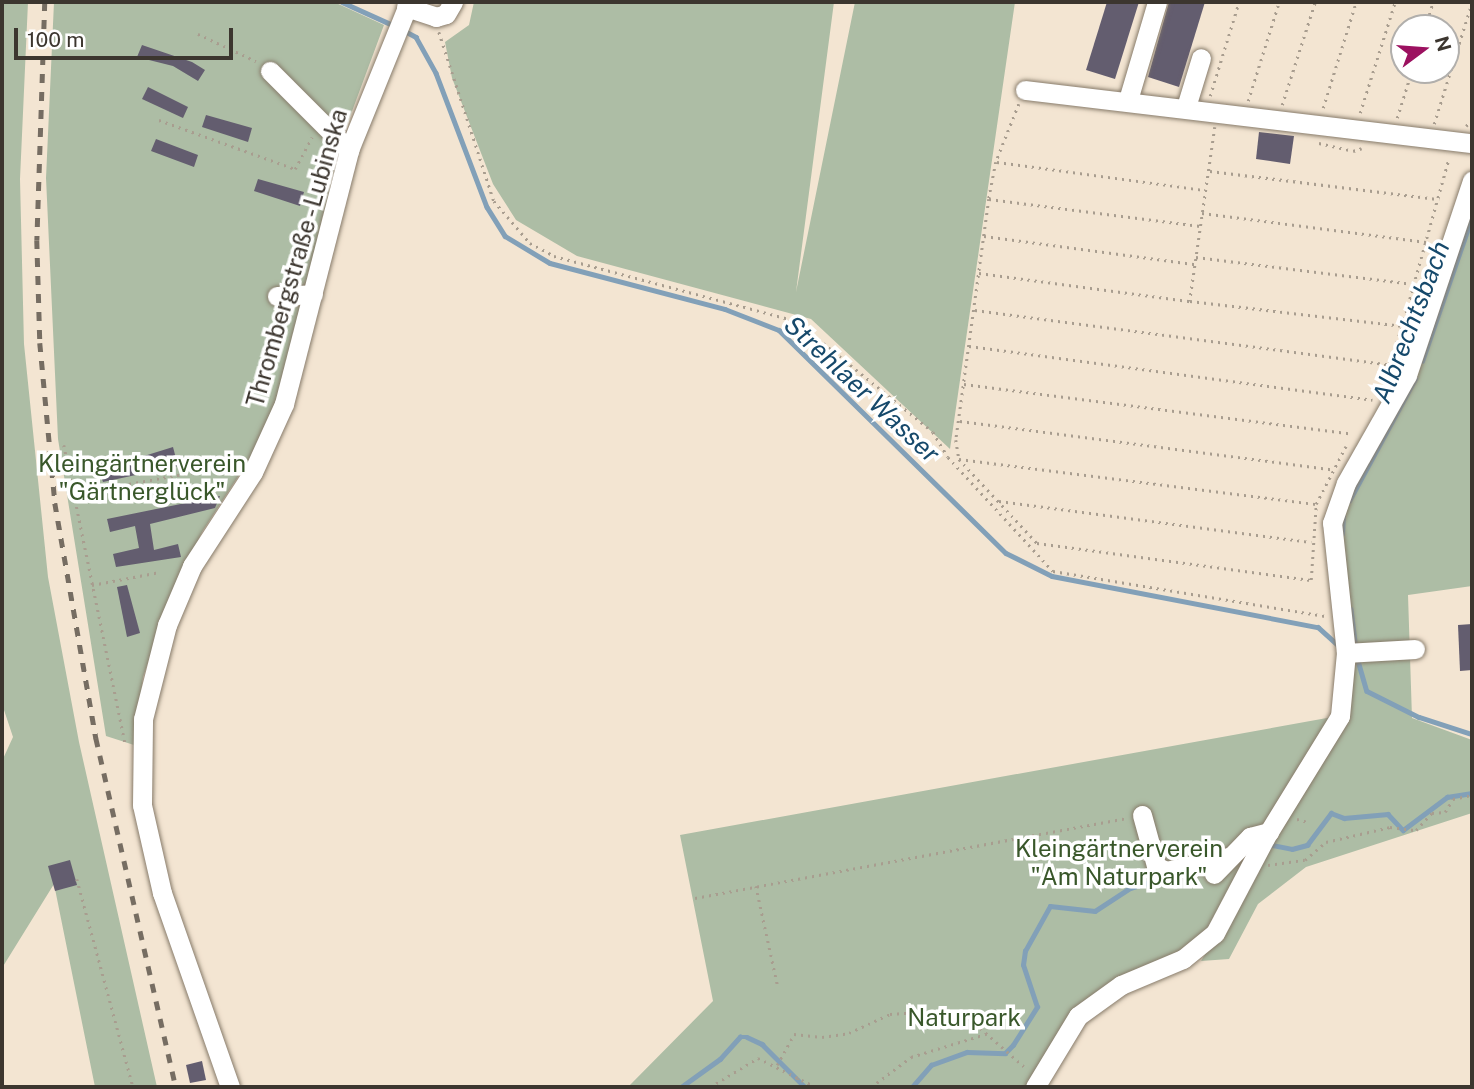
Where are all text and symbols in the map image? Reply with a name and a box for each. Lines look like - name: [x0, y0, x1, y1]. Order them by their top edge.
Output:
- scale bar: [18, 14, 236, 58]
- north arrow: [1390, 14, 1460, 84]
- text: 100 m: [27, 27, 84, 52]
- text: N: [1431, 34, 1456, 54]
- street label: Thrombergstraße - Lubinska: [240, 102, 354, 414]
- water label: Albrechtsbach: [1366, 237, 1456, 407]
- water label: Strehlaer Wasser: [778, 309, 946, 469]
- park label: Kleingärtnerverein "Gärtnerglück": [38, 450, 246, 506]
- park label: Kleingärtnerverein "Am Naturpark": [1015, 835, 1223, 891]
- park label: Naturpark: [907, 1004, 1021, 1032]

